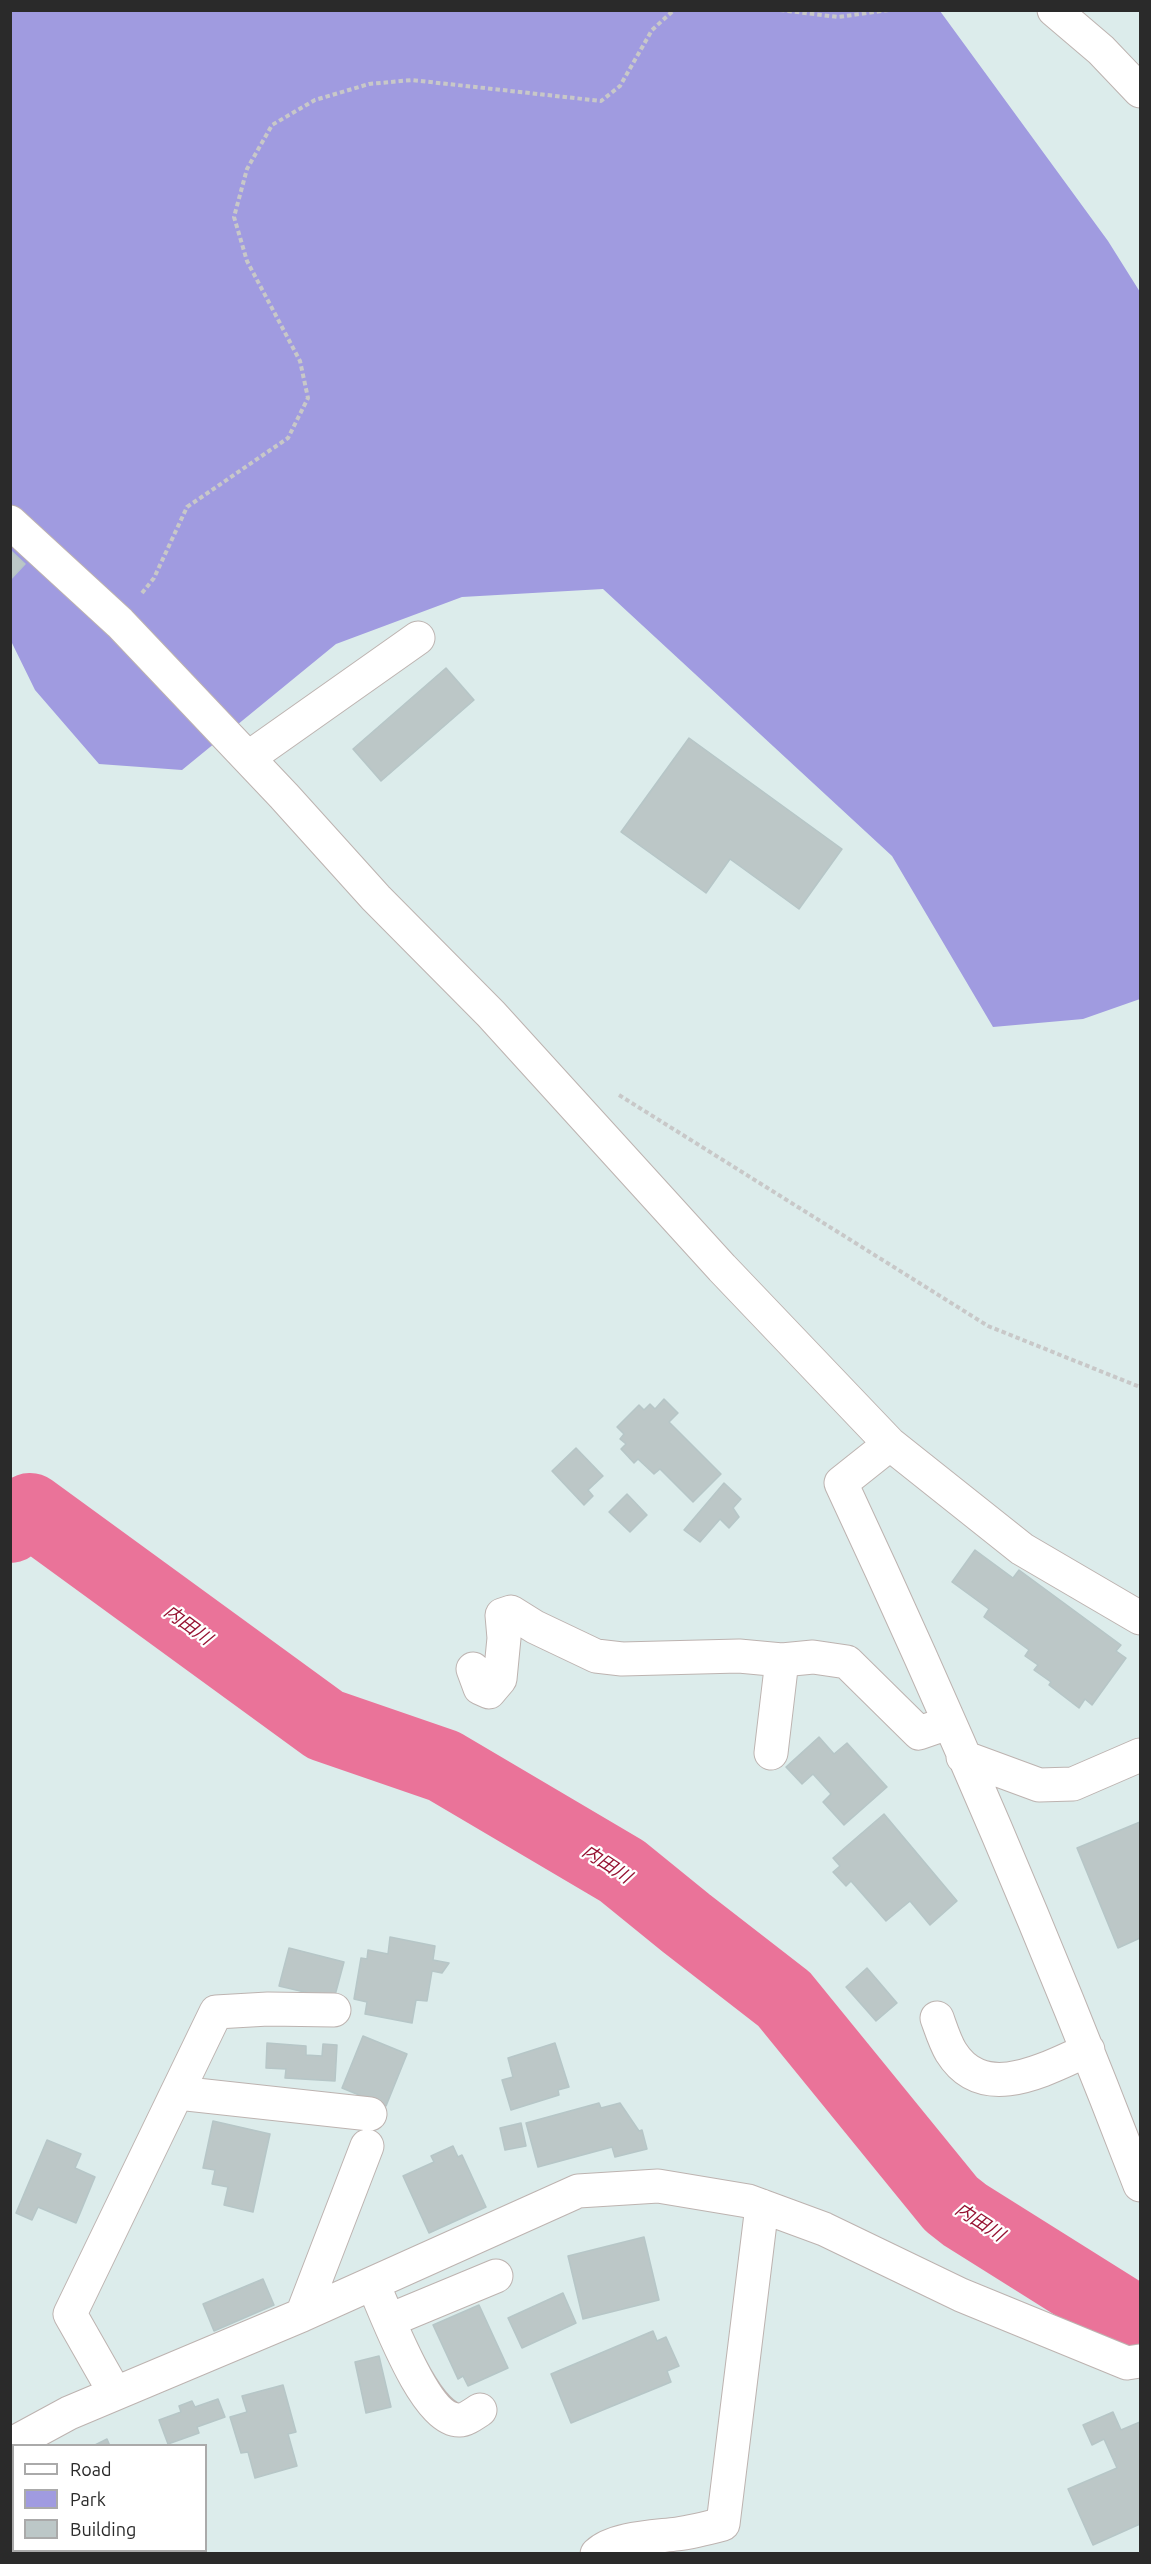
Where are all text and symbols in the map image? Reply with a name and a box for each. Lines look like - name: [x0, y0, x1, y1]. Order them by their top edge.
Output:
- water label: 内田川: [160, 1600, 216, 1650]
- water label: 内田川: [578, 1840, 636, 1888]
- water label: 内田川: [951, 2198, 1009, 2246]
- legend: [12, 2444, 207, 2552]
- text: Road: [70, 2459, 112, 2479]
- text: Park: [70, 2489, 106, 2509]
- text: Building: [70, 2519, 136, 2539]

